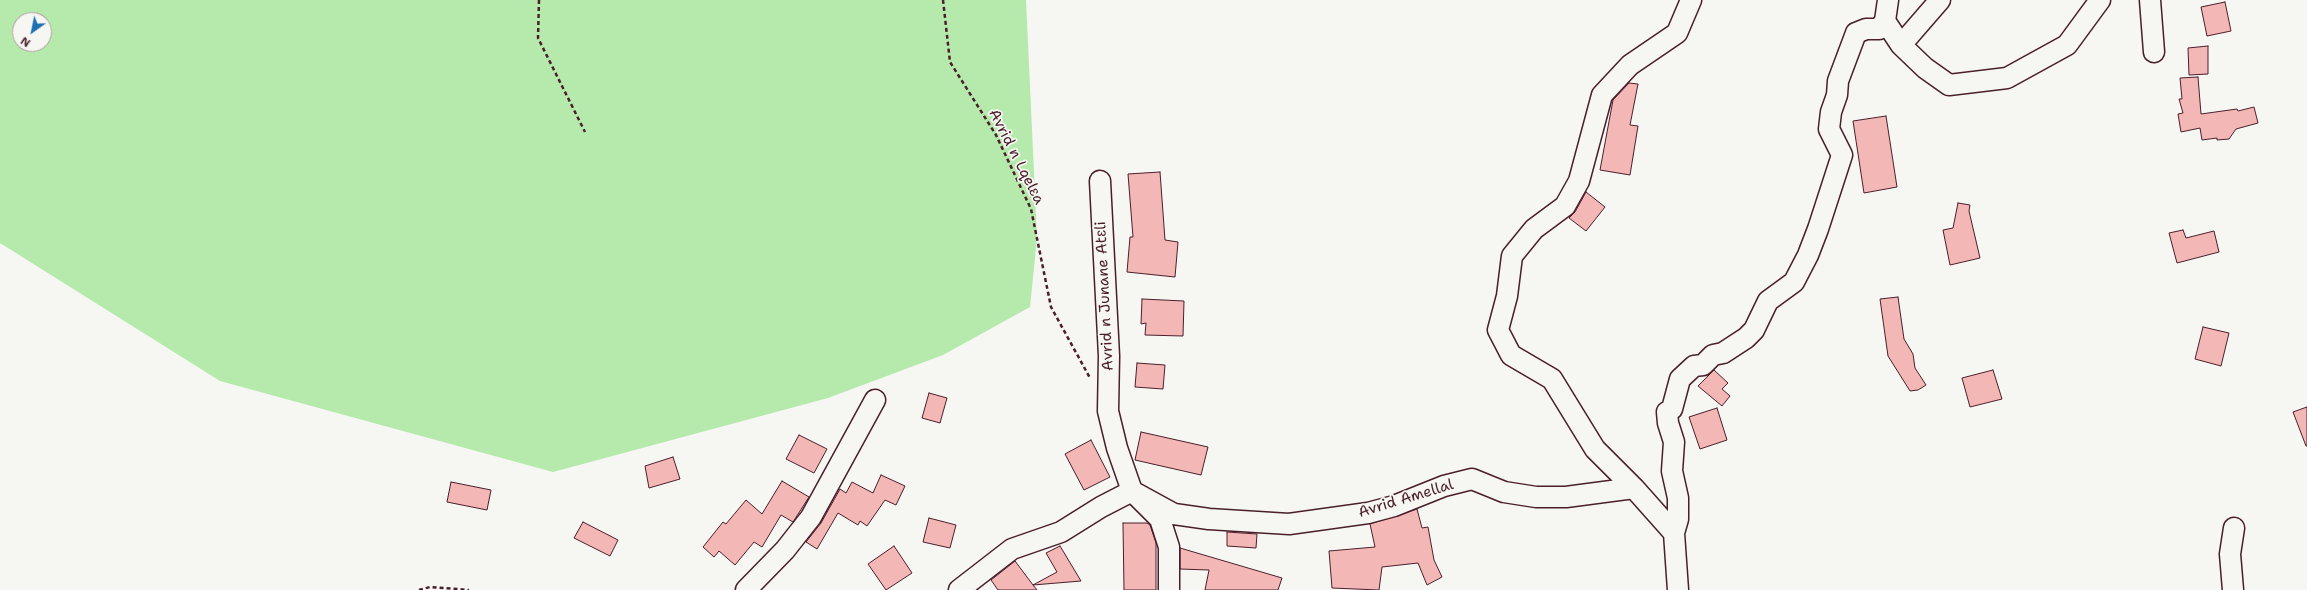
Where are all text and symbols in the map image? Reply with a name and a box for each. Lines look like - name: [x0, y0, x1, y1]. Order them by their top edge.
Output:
- north arrow: [12, 12, 52, 52]
- text: N: [18, 33, 33, 50]
- street label: Avrid n Lqelɛa: [984, 106, 1048, 208]
- street label: Avrid n Junane Atɛli: [1092, 221, 1118, 371]
- street label: Avrid Amellal: [1356, 476, 1456, 522]

